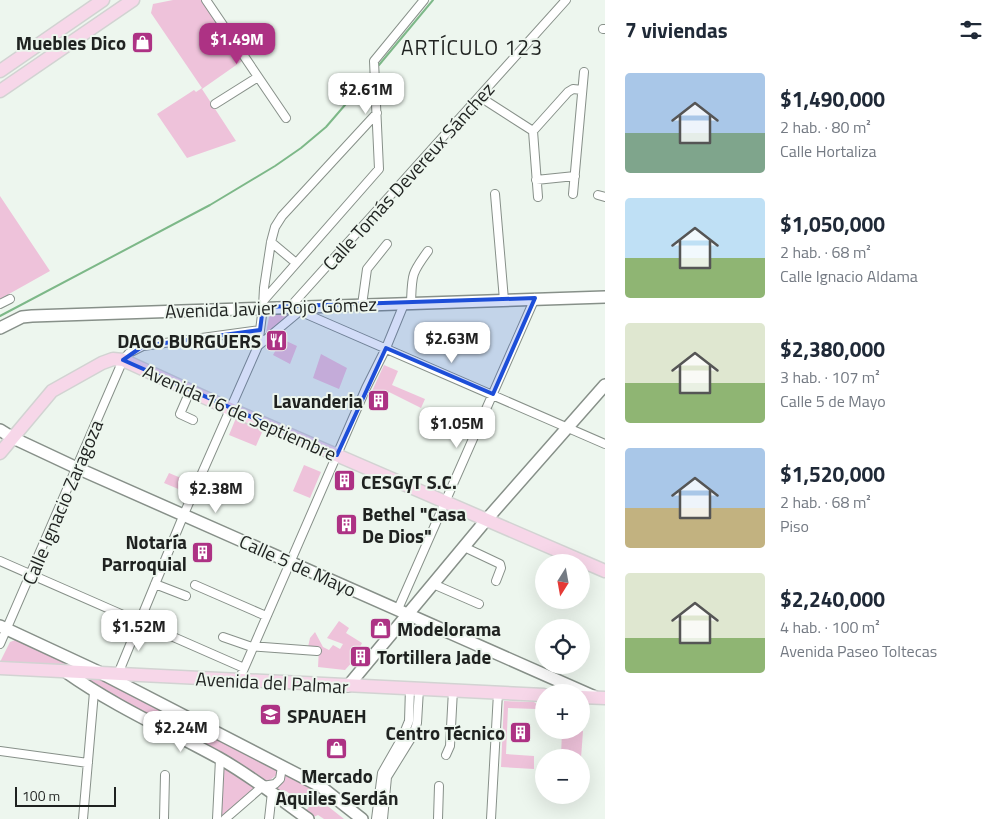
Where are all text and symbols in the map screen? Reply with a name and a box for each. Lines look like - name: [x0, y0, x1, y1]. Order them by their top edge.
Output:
- text: 7 viviendas: [625, 14, 728, 46]
- icon: filters: [957, 16, 985, 44]
- pin: $1.49M: [196, 22, 278, 65]
- text: $1.49M: [210, 27, 264, 51]
- place label: Muebles Dico: [16, 28, 126, 57]
- shop icon: Muebles Dico: [130, 30, 154, 54]
- district label: ARTÍCULO 123: [401, 31, 543, 63]
- pin: $2.61M: [325, 72, 407, 115]
- street label: Calle Tomás Devereux Sánchez: [315, 75, 501, 277]
- text: $2.61M: [339, 77, 393, 101]
- text: $1,490,000: [780, 83, 885, 115]
- icon: home: [665, 93, 725, 153]
- text: 2 hab. · 80 m²: [780, 115, 871, 139]
- text: Calle Hortaliza: [780, 139, 877, 163]
- text: $1,050,000: [780, 208, 885, 240]
- icon: home: [665, 218, 725, 278]
- text: 2 hab. · 68 m²: [780, 240, 871, 264]
- text: Calle Ignacio Aldama: [780, 264, 918, 288]
- street label: Avenida Javier Rojo Gómez: [165, 289, 377, 325]
- pin: $2.63M: [411, 322, 493, 364]
- place label: DAGO BURGUERS: [117, 326, 261, 355]
- text: $2.63M: [425, 326, 479, 350]
- restaurant icon: DAGO BURGUERS: [265, 328, 289, 352]
- text: $2,380,000: [780, 333, 885, 365]
- icon: home: [665, 343, 725, 403]
- street label: Avenida 16 de Septiembre: [139, 356, 341, 468]
- text: 3 hab. · 107 m²: [780, 365, 880, 389]
- place label: Lavanderia: [273, 386, 363, 415]
- building icon: Lavanderia: [367, 388, 391, 412]
- text: Calle 5 de Mayo: [780, 389, 886, 413]
- pin: $1.05M: [416, 406, 498, 449]
- text: $1.05M: [430, 411, 484, 435]
- street label: Calle Ignacio Zaragoza: [14, 415, 110, 589]
- text: $1,520,000: [780, 458, 885, 490]
- place label: CESGyT S.C.: [361, 467, 457, 496]
- icon: home: [665, 468, 725, 528]
- building icon: CESGyT S.C.: [333, 469, 357, 493]
- pin: $2.38M: [175, 472, 257, 514]
- text: $2.38M: [189, 476, 243, 500]
- text: 2 hab. · 68 m²: [780, 490, 871, 514]
- place label: Bethel "Casa De Dios": [362, 499, 466, 550]
- building icon: Bethel "Casa De Dios": [334, 512, 358, 536]
- text: Piso: [780, 514, 809, 538]
- street label: Calle 5 de Mayo: [235, 526, 361, 604]
- place label: Notaría Parroquial: [101, 527, 187, 578]
- building icon: Notaría Parroquial: [191, 540, 215, 564]
- north arrow: [535, 554, 590, 609]
- map controls: [535, 554, 590, 804]
- text: $2,240,000: [780, 583, 885, 615]
- icon: home: [665, 593, 725, 653]
- pin: $1.52M: [98, 610, 180, 652]
- text: $1.52M: [112, 614, 166, 638]
- place label: Modelorama: [397, 614, 501, 643]
- text: 4 hab. · 100 m²: [780, 615, 880, 639]
- shop icon: Modelorama: [369, 616, 393, 640]
- button: locate: [535, 619, 590, 674]
- text: Avenida Paseo Toltecas: [780, 639, 937, 663]
- place label: Tortillera Jade: [377, 642, 491, 671]
- building icon: Tortillera Jade: [349, 644, 373, 668]
- street label: Avenida del Palmar: [195, 664, 350, 701]
- button: +: [535, 684, 590, 739]
- place label: SPAUAEH: [287, 701, 367, 730]
- school or university icon: SPAUAEH: [259, 703, 283, 727]
- pin: $2.24M: [140, 710, 222, 753]
- text: $2.24M: [154, 715, 208, 739]
- place label: Centro Técnico: [386, 718, 505, 747]
- building icon: Centro Técnico: [509, 720, 533, 744]
- shop icon: Mercado Aquiles Serdán: [325, 737, 349, 761]
- button: −: [535, 749, 590, 804]
- place label: Mercado Aquiles Serdán: [276, 761, 398, 812]
- scale bar: [15, 784, 116, 807]
- text: 100 m: [22, 785, 60, 806]

